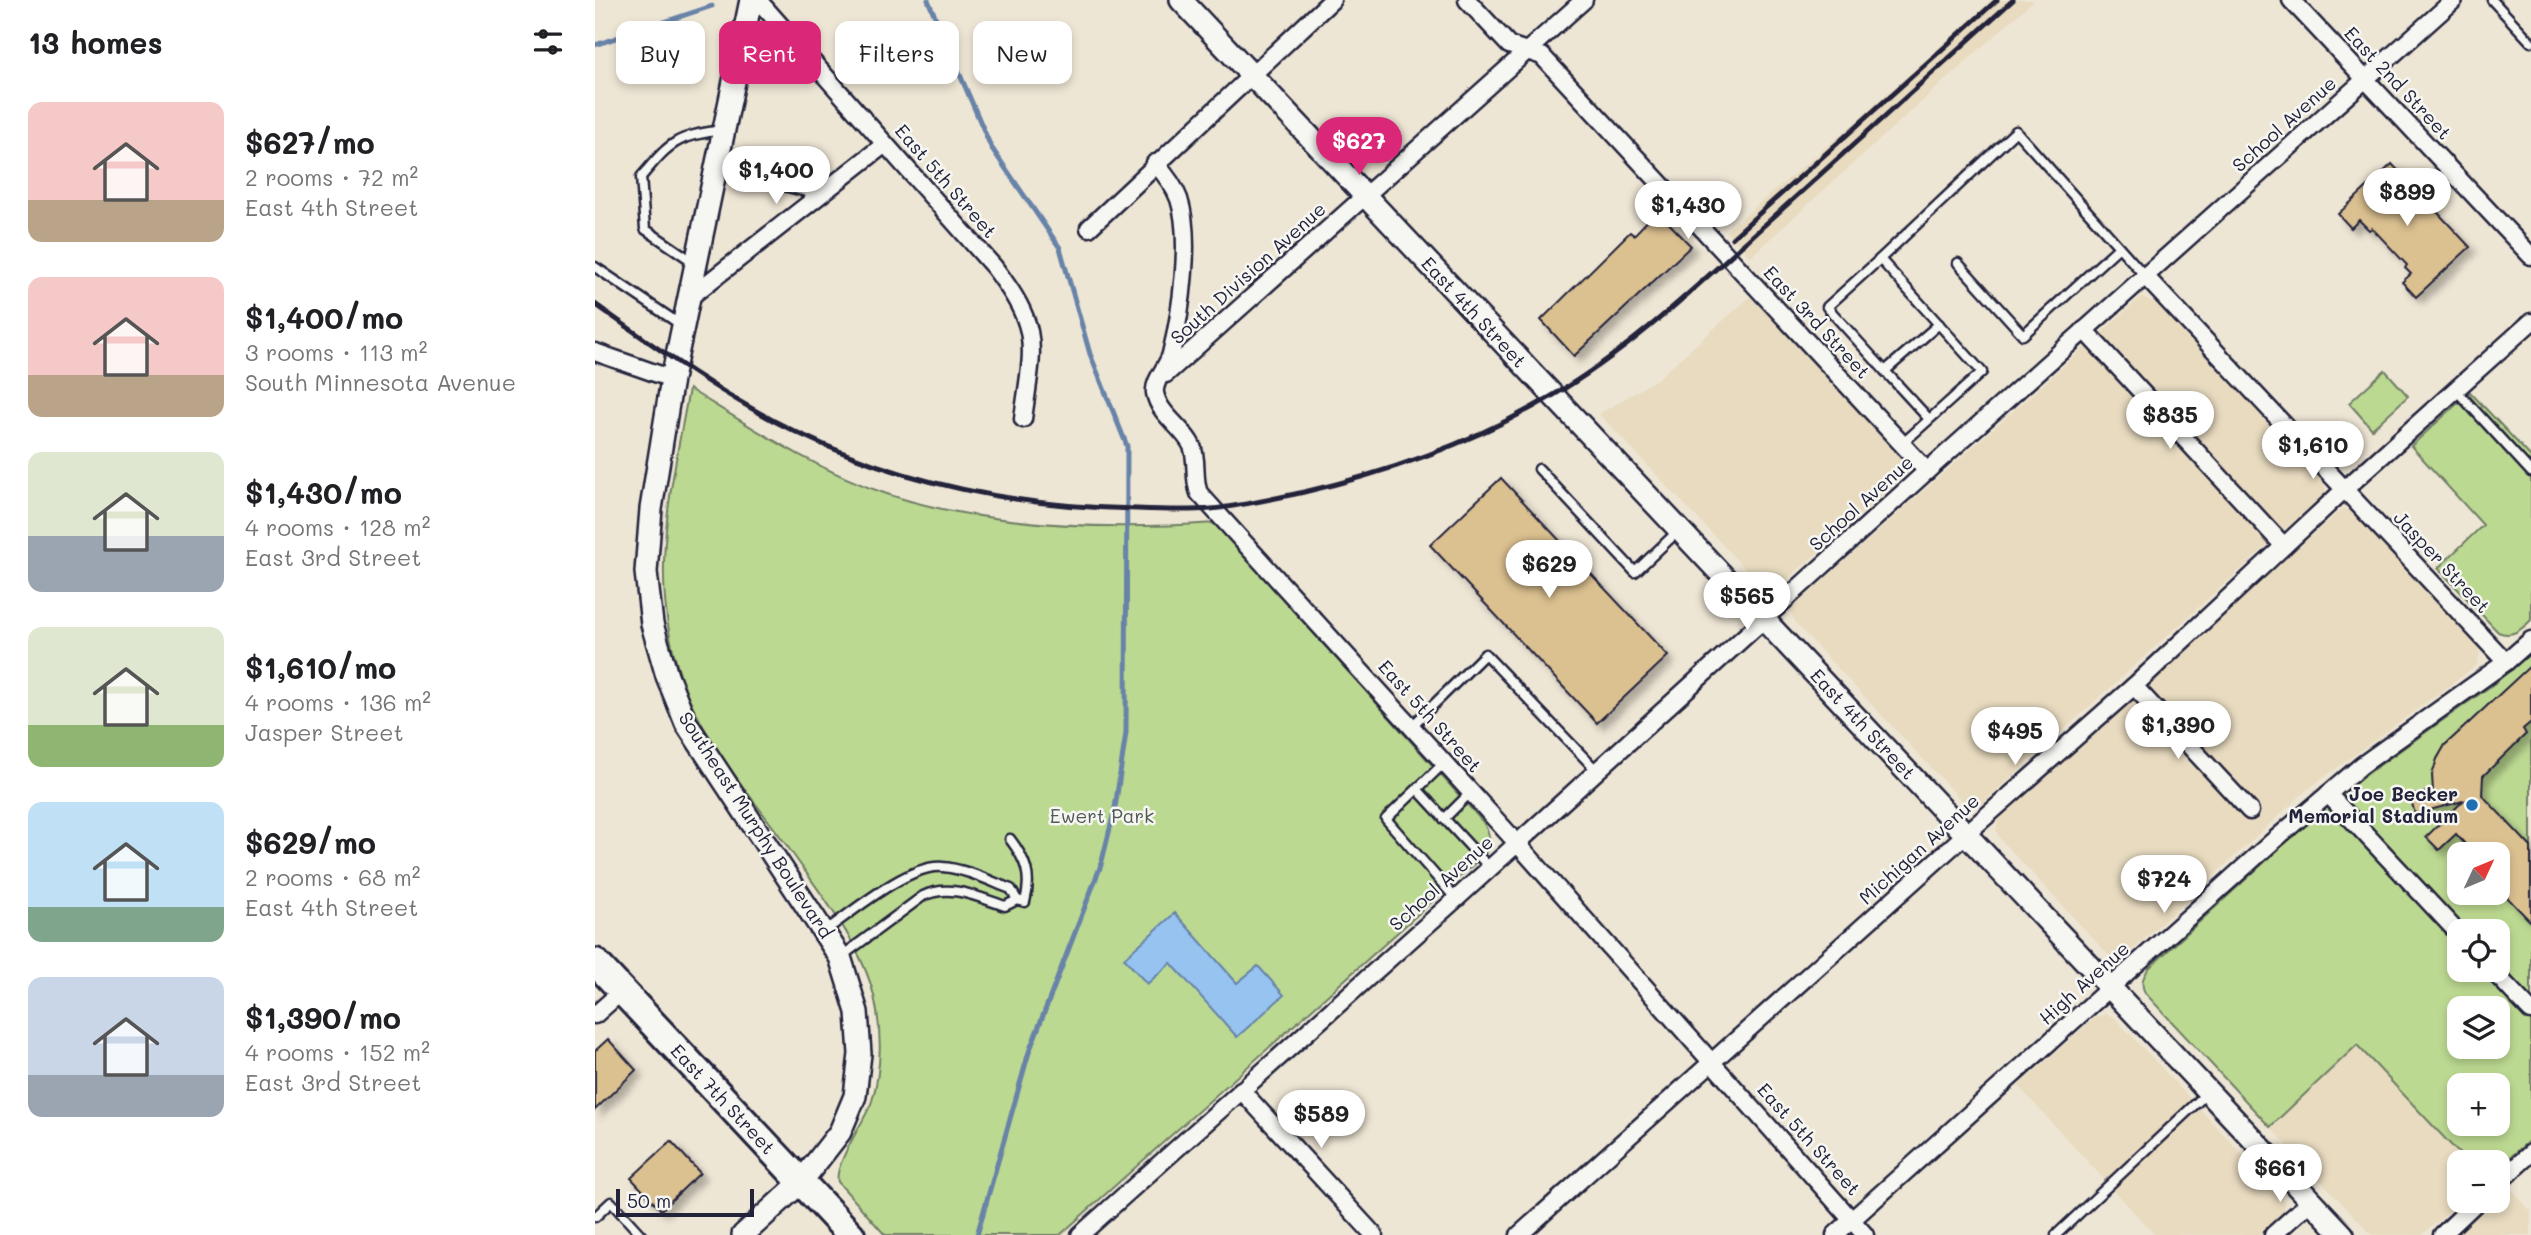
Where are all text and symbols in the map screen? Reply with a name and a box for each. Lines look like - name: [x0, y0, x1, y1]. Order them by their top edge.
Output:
- chip: Buy: [616, 21, 705, 84]
- chip: Rent: [719, 21, 821, 84]
- chip: Filters: [835, 21, 959, 84]
- chip: New: [973, 21, 1072, 84]
- street label: East 2nd Street: [2339, 21, 2457, 145]
- text: 13 homes: [28, 22, 163, 62]
- icon: filters: [529, 23, 567, 61]
- street label: School Avenue: [2226, 70, 2341, 177]
- street label: East 5th Street: [890, 118, 1003, 243]
- pin: $627: [1318, 118, 1400, 177]
- text: $627/mo: [245, 122, 375, 162]
- text: $627: [1332, 125, 1386, 155]
- icon: home: [84, 130, 168, 214]
- pin: $1,400: [719, 146, 833, 206]
- text: $1,400: [738, 154, 814, 184]
- text: 2 rooms · 72 m²: [245, 162, 418, 192]
- pin: $899: [2366, 168, 2448, 228]
- text: $899: [2379, 176, 2435, 206]
- pin: $1,430: [1631, 182, 1745, 241]
- text: $1,430: [1651, 189, 1725, 219]
- text: East 4th Street: [245, 192, 418, 222]
- street label: South Division Avenue: [1165, 196, 1331, 349]
- street label: East 4th Street: [1416, 251, 1532, 373]
- street label: East 3rd Street: [1759, 260, 1876, 383]
- text: $1,400/mo: [245, 297, 403, 337]
- icon: home: [84, 305, 168, 389]
- text: 3 rooms · 113 m²: [245, 337, 427, 367]
- text: South Minnesota Avenue: [245, 367, 516, 397]
- pin: $835: [2129, 392, 2211, 451]
- text: $835: [2142, 399, 2198, 429]
- pin: $1,610: [2256, 421, 2370, 481]
- text: $1,610: [2278, 429, 2348, 459]
- street label: School Avenue: [1803, 449, 1918, 556]
- text: $1,430/mo: [245, 472, 402, 512]
- icon: home: [84, 480, 168, 564]
- street label: Jasper Street: [2389, 505, 2496, 618]
- text: 4 rooms · 128 m²: [245, 512, 430, 542]
- pin: $629: [1508, 540, 1590, 600]
- text: East 3rd Street: [245, 542, 421, 572]
- text: $629: [1522, 548, 1576, 578]
- pin: $565: [1706, 572, 1788, 632]
- text: $565: [1720, 580, 1775, 610]
- text: $1,610/mo: [245, 647, 396, 687]
- street label: East 5th Street: [1373, 654, 1488, 777]
- icon: home: [84, 655, 168, 739]
- street label: East 4th Street: [1805, 663, 1921, 785]
- text: 4 rooms · 136 m²: [245, 687, 431, 717]
- pin: $1,390: [2121, 702, 2235, 761]
- street label: Southeast Murphy Boulevard: [674, 707, 839, 943]
- pin: $495: [1974, 708, 2056, 767]
- text: $1,390: [2141, 709, 2215, 739]
- text: $495: [1987, 715, 2043, 745]
- text: Jasper Street: [245, 717, 404, 747]
- place label: Joe Becker Memorial Stadium: [2288, 781, 2458, 828]
- street label: Michigan Avenue: [1853, 788, 1984, 909]
- marker: Joe Becker Memorial Stadium: [2464, 797, 2480, 813]
- park label: Ewert Park: [1050, 803, 1154, 828]
- text: $629/mo: [245, 822, 376, 862]
- street label: School Avenue: [1383, 829, 1498, 936]
- icon: home: [84, 830, 168, 914]
- north arrow: [2447, 842, 2509, 905]
- map controls: [2447, 842, 2510, 1213]
- pin: $724: [2123, 856, 2205, 915]
- text: 2 rooms · 68 m²: [245, 862, 420, 892]
- text: $724: [2137, 863, 2191, 893]
- text: East 4th Street: [245, 892, 418, 922]
- button: locate: [2447, 919, 2510, 982]
- street label: High Avenue: [2033, 936, 2134, 1030]
- button: layers: [2447, 996, 2510, 1059]
- text: $1,390/mo: [245, 997, 401, 1037]
- icon: home: [84, 1005, 168, 1089]
- text: 4 rooms · 152 m²: [245, 1037, 430, 1067]
- street label: East 7th Street: [666, 1038, 781, 1159]
- text: East 3rd Street: [245, 1067, 421, 1097]
- button: +: [2447, 1073, 2510, 1136]
- street label: East 5th Street: [1752, 1077, 1867, 1200]
- pin: $589: [1280, 1090, 1362, 1150]
- text: $589: [1293, 1098, 1349, 1128]
- pin: $661: [2239, 1144, 2321, 1204]
- button: −: [2447, 1150, 2510, 1213]
- text: $661: [2254, 1152, 2306, 1182]
- scale bar: [616, 1186, 754, 1218]
- text: 50 m: [627, 1188, 671, 1213]

